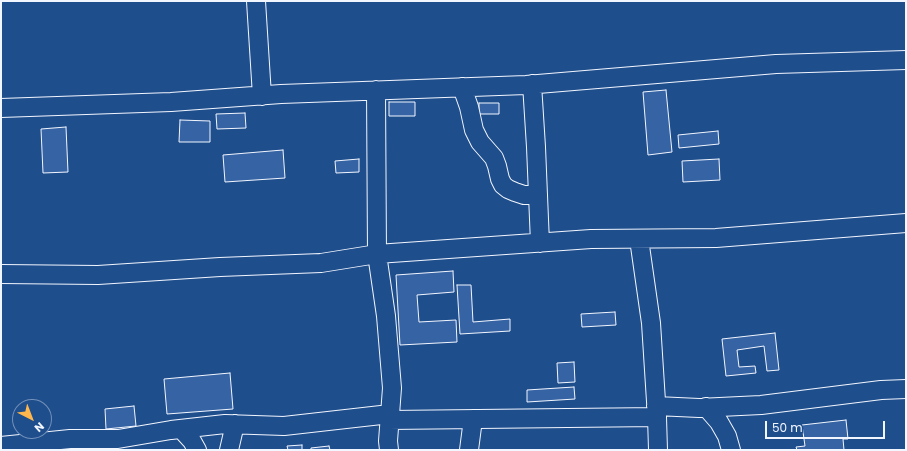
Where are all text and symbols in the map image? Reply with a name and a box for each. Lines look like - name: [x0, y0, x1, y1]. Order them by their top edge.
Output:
- north arrow: [12, 399, 52, 439]
- scale bar: [767, 413, 887, 439]
- text: N: [31, 418, 48, 436]
- text: 50 m: [772, 419, 803, 436]

